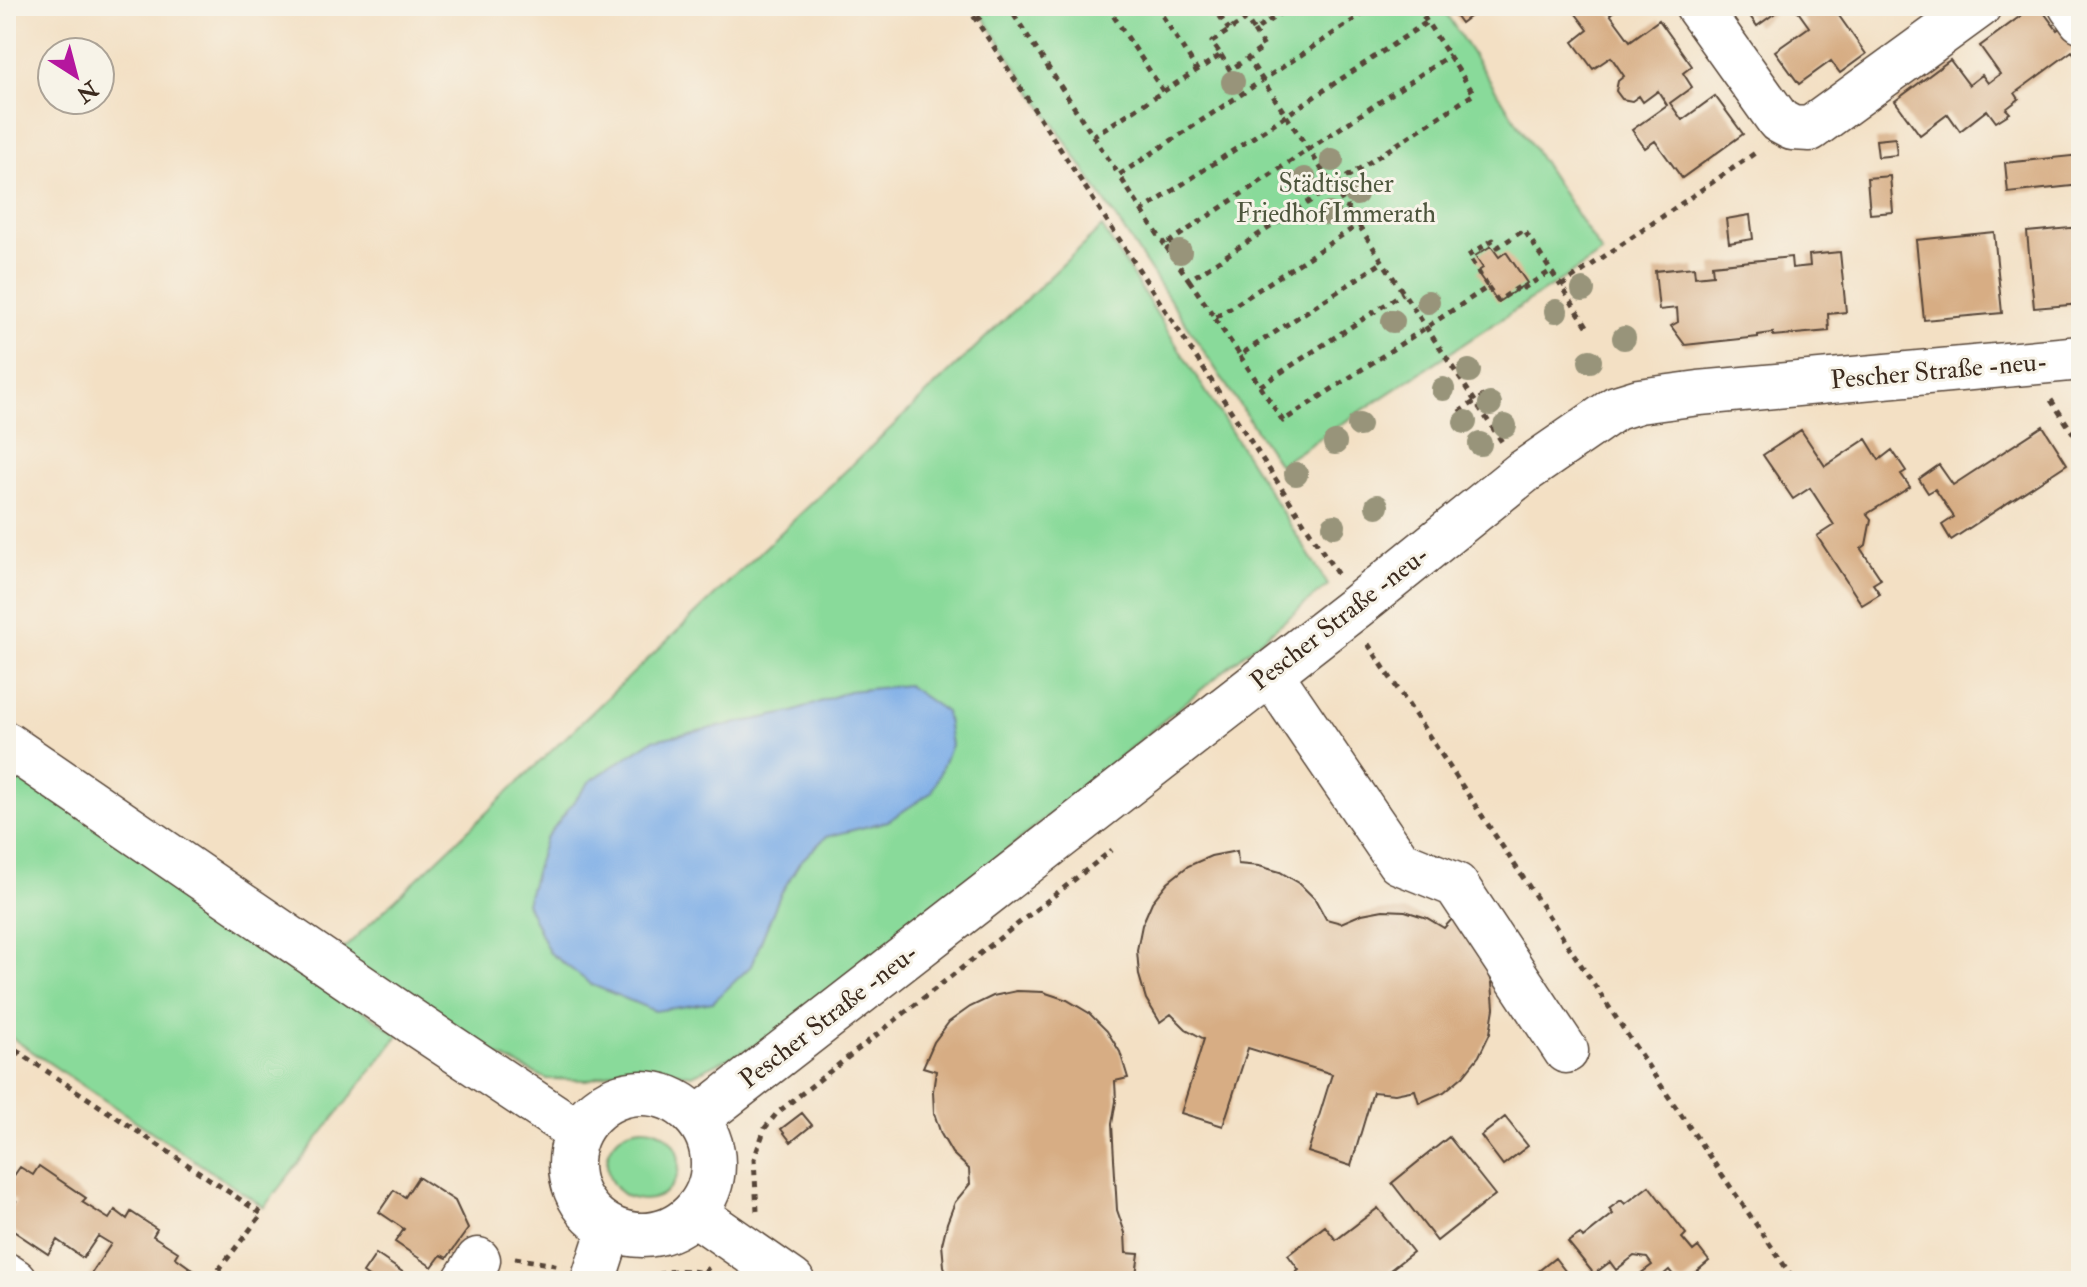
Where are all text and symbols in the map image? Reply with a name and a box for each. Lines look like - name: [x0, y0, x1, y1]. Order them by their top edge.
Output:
- north arrow: [36, 36, 116, 116]
- text: N: [71, 74, 104, 109]
- park label: Städtischer Friedhof Immerath: [1236, 168, 1436, 230]
- street label: Pescher Straße -neu-: [1829, 346, 2049, 396]
- street label: Pescher Straße -neu-: [1244, 538, 1436, 698]
- street label: Pescher Straße -neu-: [733, 936, 925, 1096]

